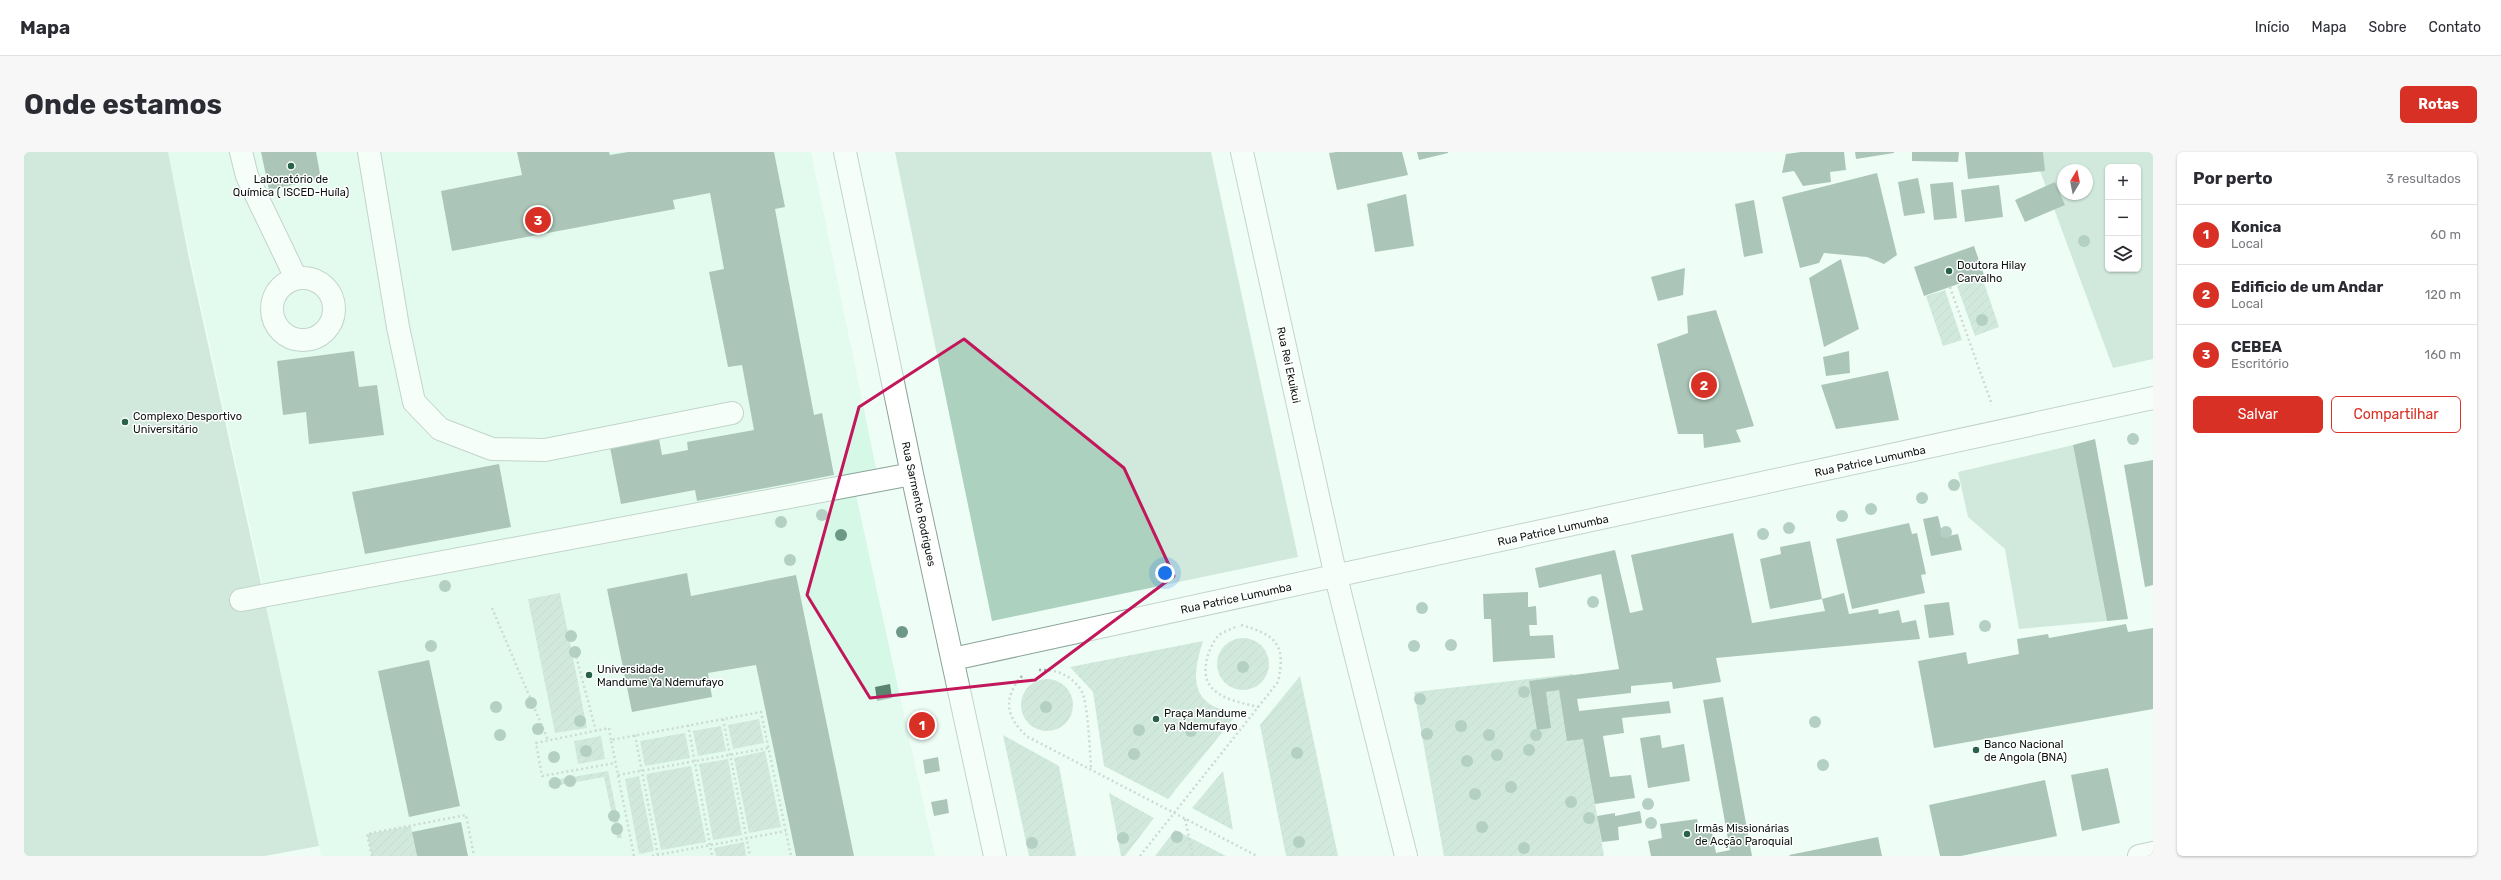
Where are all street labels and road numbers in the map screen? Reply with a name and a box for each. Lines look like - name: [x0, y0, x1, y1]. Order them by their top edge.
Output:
- street label: Rua Rei Ekuikui: [1274, 326, 1303, 405]
- street label: Rua Sarmento Rodrigues: [899, 440, 938, 568]
- street label: Rua Patrice Lumumba: [1813, 443, 1927, 480]
- street label: Rua Patrice Lumumba: [1496, 512, 1610, 549]
- street label: Rua Patrice Lumumba: [1179, 580, 1293, 617]

